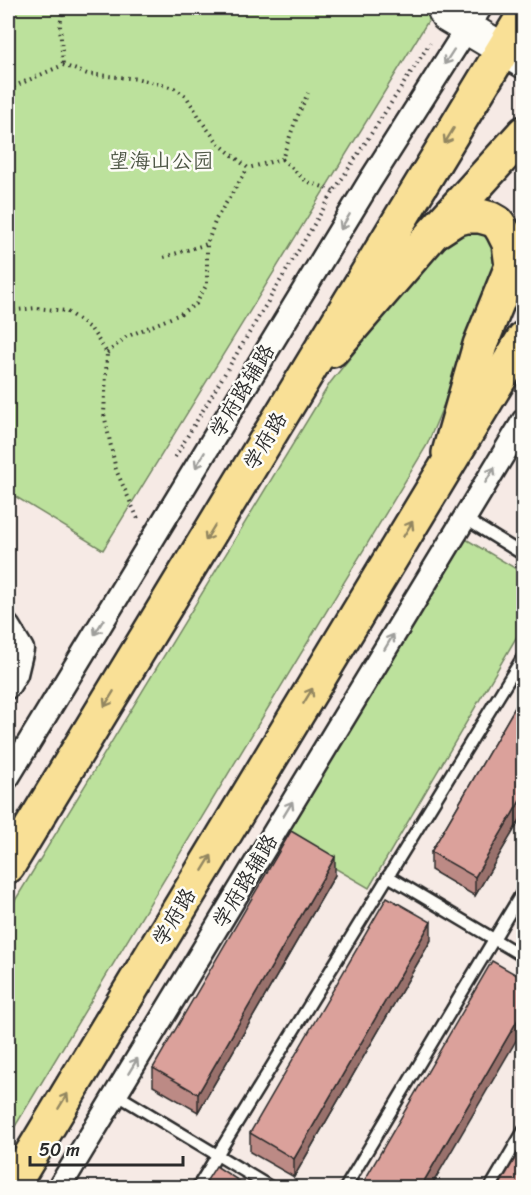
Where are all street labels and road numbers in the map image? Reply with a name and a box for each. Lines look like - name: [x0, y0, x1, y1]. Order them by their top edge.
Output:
- street label: 学府路辅路: [204, 340, 280, 442]
- street label: 学府路: [238, 408, 292, 474]
- street label: 学府路辅路: [202, 826, 288, 936]
- street label: 学府路: [141, 880, 207, 954]

